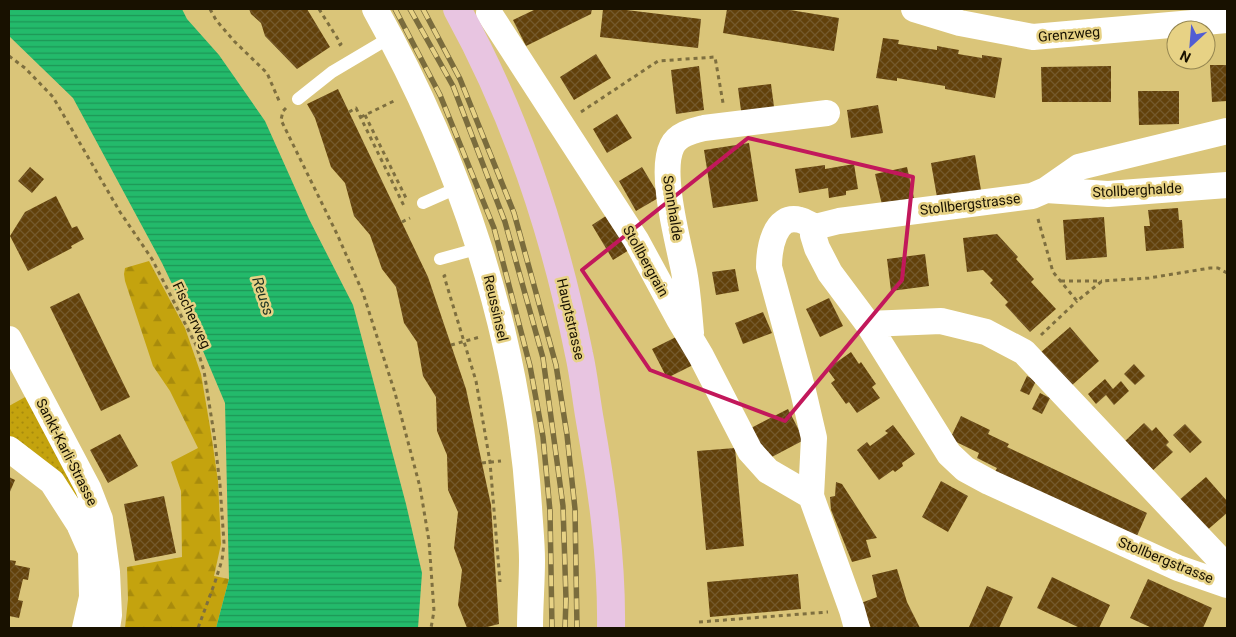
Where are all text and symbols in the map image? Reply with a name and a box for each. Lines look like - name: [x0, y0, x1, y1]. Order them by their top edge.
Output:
- north arrow: [1166, 20, 1216, 70]
- street label: Grenzweg: [1037, 23, 1101, 45]
- text: N: [1177, 47, 1193, 66]
- street label: Sonnhalde: [660, 174, 686, 242]
- street label: Stollberghalde: [1092, 180, 1182, 200]
- street label: Stollbergstrasse: [919, 190, 1021, 218]
- street label: Stollbergrain: [620, 223, 672, 299]
- street label: Reussinsel: [481, 273, 511, 343]
- water label: Reuss: [248, 274, 278, 318]
- street label: Hauptstrasse: [554, 277, 588, 361]
- street label: Fischerweg: [170, 279, 214, 351]
- street label: Sankt-Karli-Strasse: [33, 396, 101, 508]
- street label: Stollbergstrasse: [1116, 534, 1216, 586]

